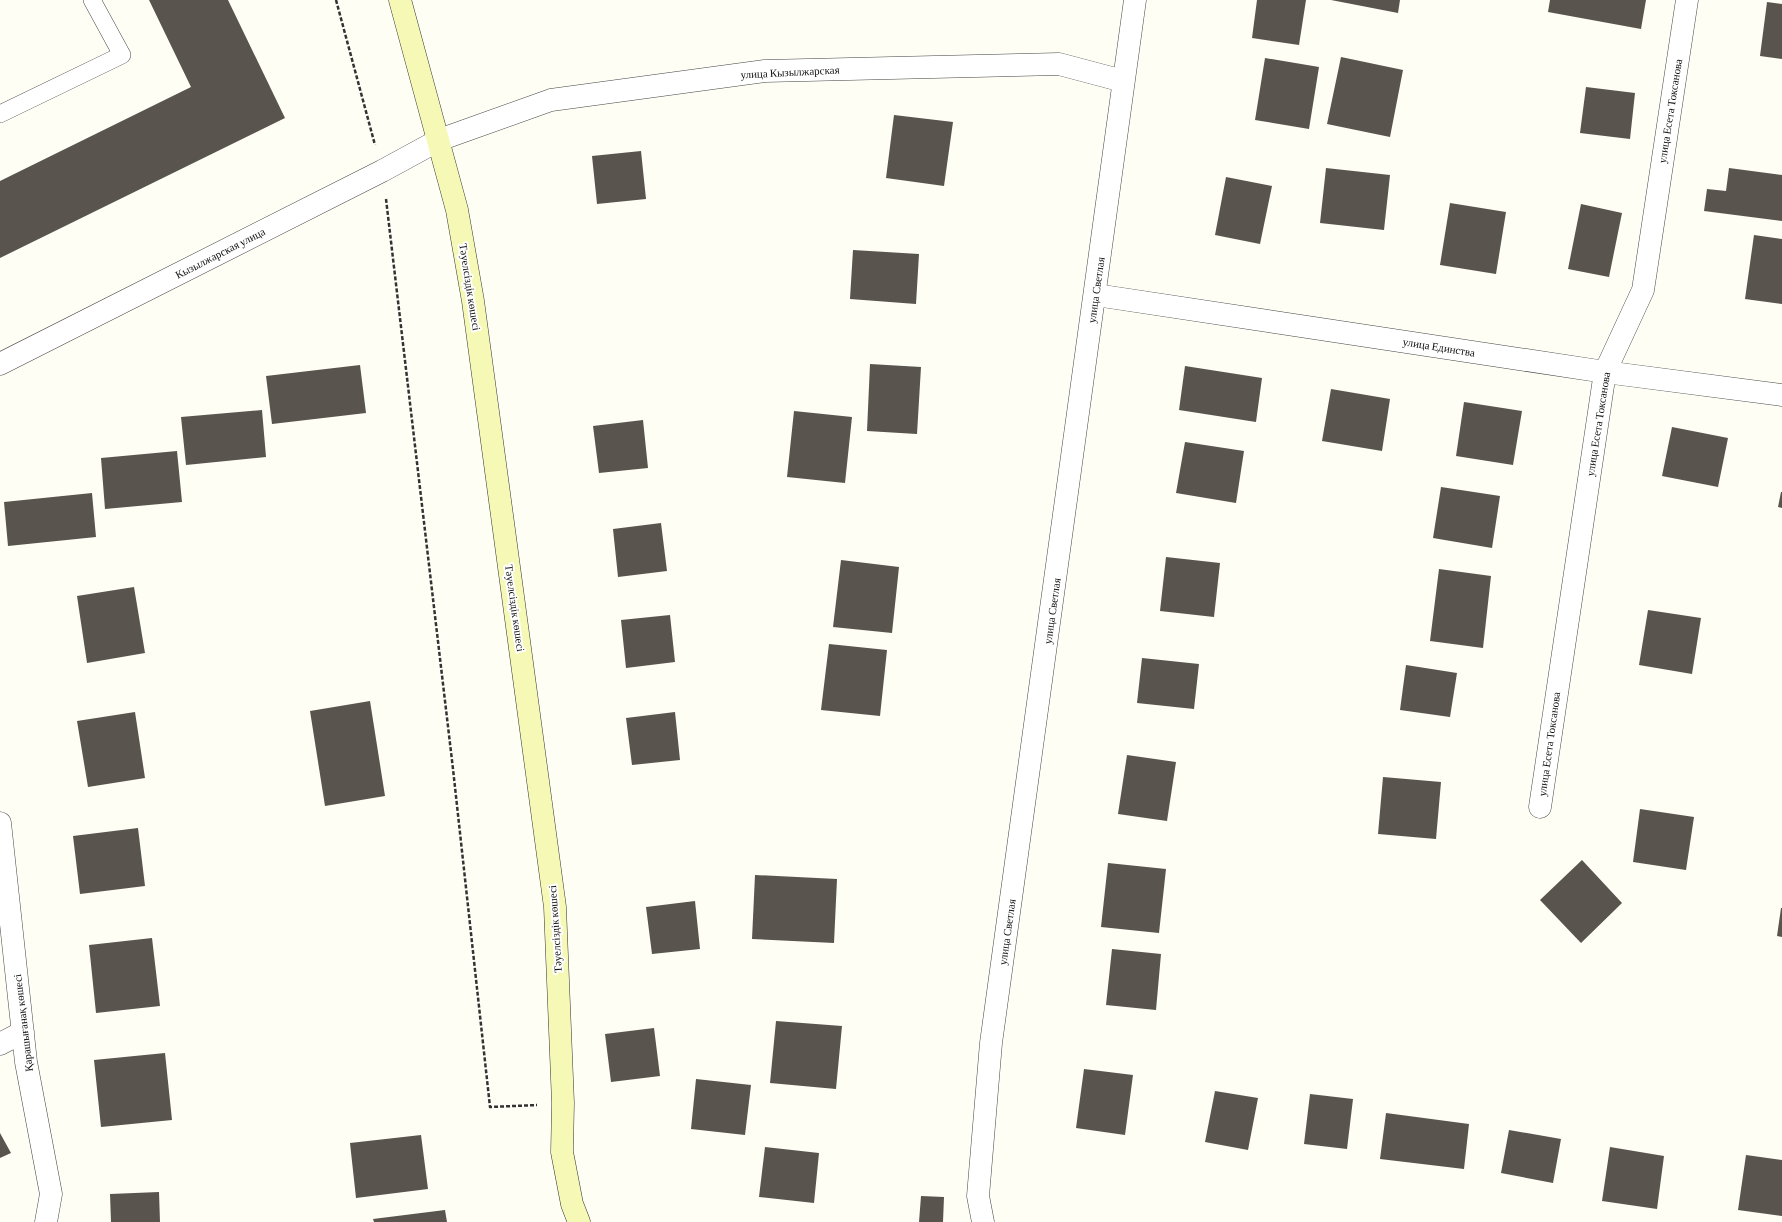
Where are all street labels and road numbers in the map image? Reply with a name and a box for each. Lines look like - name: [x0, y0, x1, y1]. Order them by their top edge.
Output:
- street label: улица Есета Токсанова: [1656, 58, 1684, 164]
- street label: улица Кызылжарская: [740, 63, 840, 81]
- street label: Кызылжарская улица: [173, 225, 267, 281]
- street label: Тәуелсіздік көшесі: [457, 243, 483, 331]
- street label: улица Светлая: [1085, 256, 1107, 324]
- street label: улица Единства: [1402, 335, 1476, 359]
- street label: улица Есета Токсанова: [1584, 371, 1612, 477]
- street label: Тәуелсіздік көшесі: [503, 564, 527, 652]
- street label: улица Светлая: [1041, 577, 1063, 645]
- street label: улица Есета Токсанова: [1536, 691, 1562, 797]
- street label: Тәуелсіздік көшесі: [546, 885, 564, 973]
- street label: улица Светлая: [996, 898, 1018, 966]
- street label: Қарашығанақ көшесі: [11, 973, 35, 1073]

